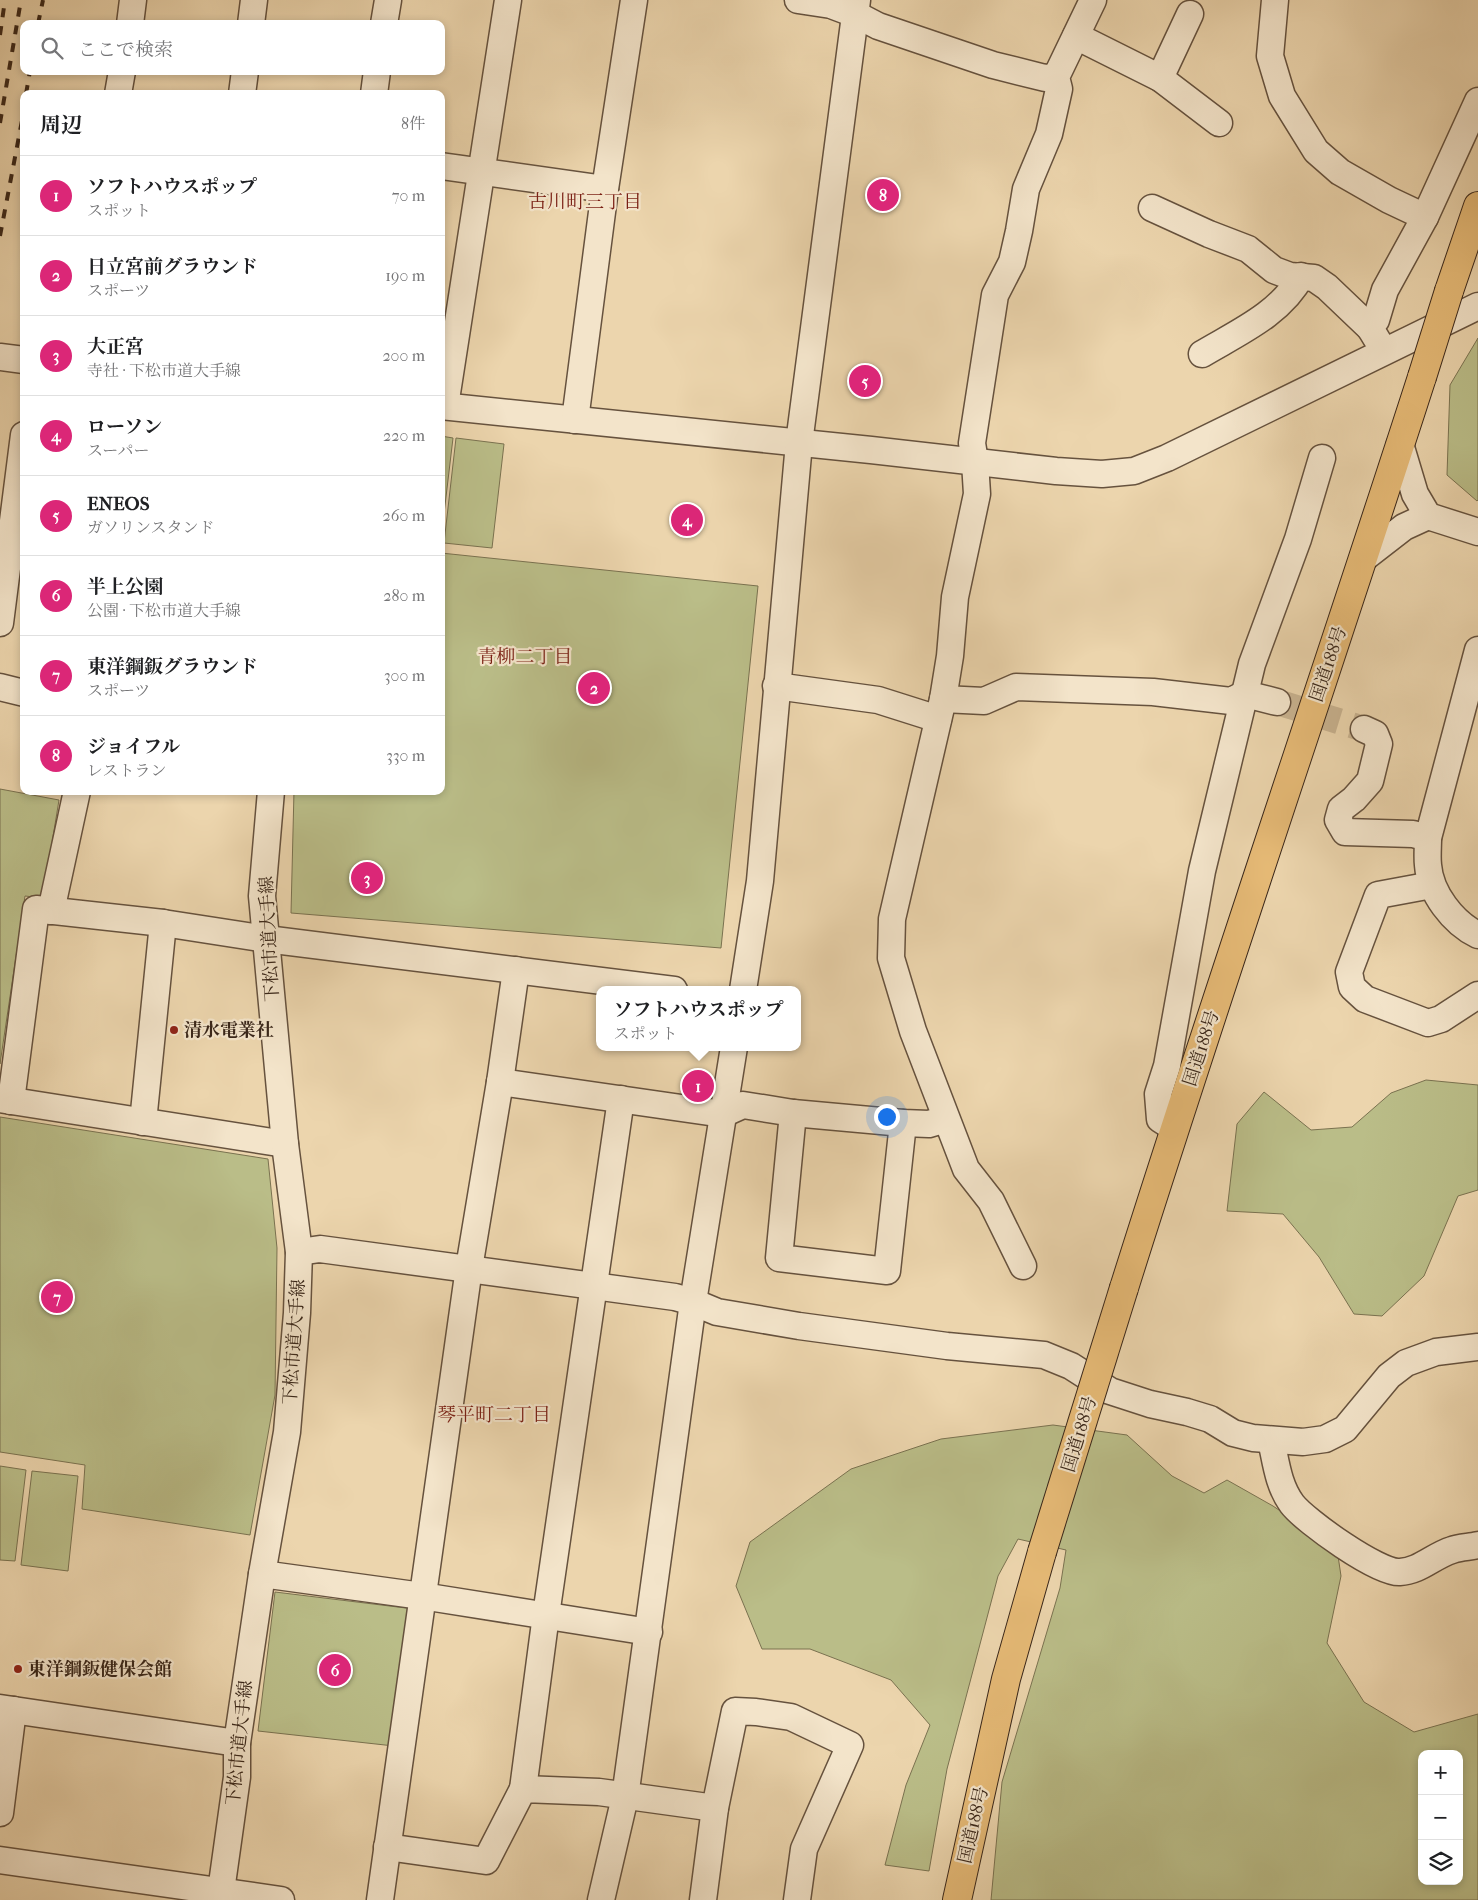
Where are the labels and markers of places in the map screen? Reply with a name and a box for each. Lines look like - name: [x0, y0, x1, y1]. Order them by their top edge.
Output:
- pin: 8: [867, 176, 899, 214]
- pin: 5: [849, 362, 881, 400]
- pin: 4: [671, 501, 703, 539]
- pin: 2: [578, 669, 610, 707]
- pin: 3: [351, 859, 383, 897]
- place label: 清水電業社: [184, 1020, 274, 1041]
- marker: 清水電業社: [168, 1024, 180, 1036]
- pin: 1: [682, 1067, 714, 1105]
- pin: 7: [41, 1278, 73, 1316]
- pin: 6: [319, 1651, 351, 1689]
- place label: 東洋鋼鈑健保会館: [28, 1659, 172, 1680]
- marker: 東洋鋼鈑健保会館: [12, 1663, 24, 1675]

